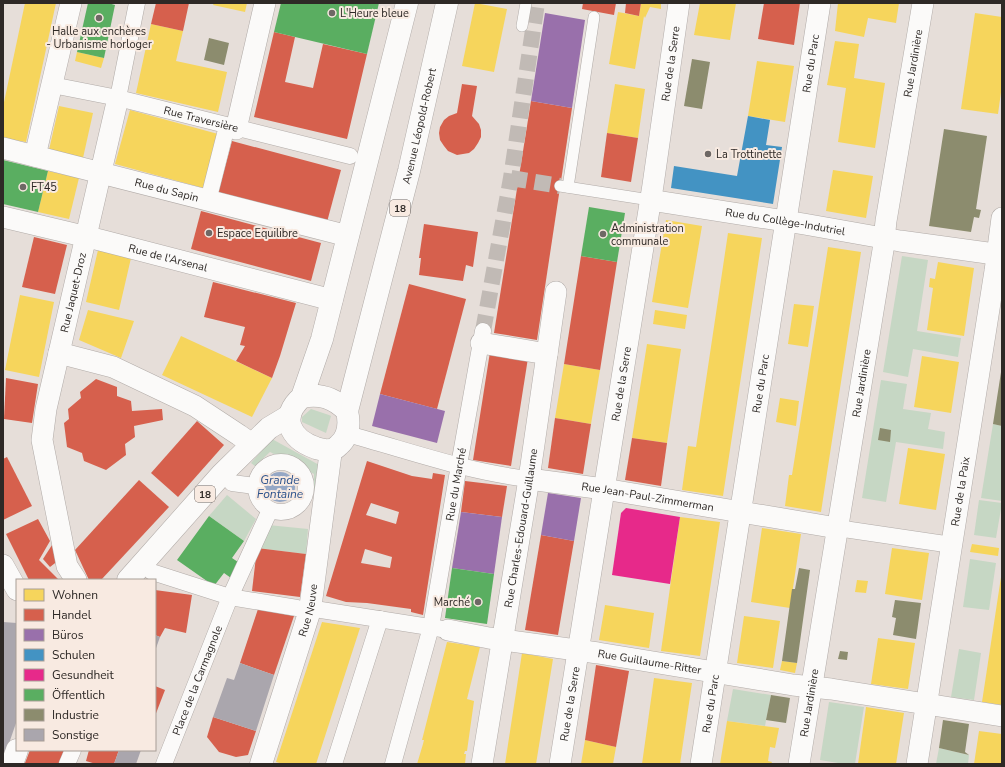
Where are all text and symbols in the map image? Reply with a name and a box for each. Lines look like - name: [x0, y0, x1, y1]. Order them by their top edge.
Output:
- place label: L'Heure bleue: [340, 6, 409, 21]
- marker: L'Heure bleue: [327, 8, 337, 18]
- marker: Halle aux enchères - Urbanisme horloger: [94, 13, 104, 23]
- place label: Halle aux enchères - Urbanisme horloger: [46, 24, 152, 52]
- street label: Rue de la Serre: [658, 25, 684, 102]
- street label: Rue Jardinière: [900, 28, 926, 99]
- street label: Rue du Parc: [799, 33, 823, 94]
- street label: Avenue Léopold-Robert: [399, 66, 440, 186]
- street label: Rue Traversière: [162, 103, 240, 136]
- place label: La Trottinette: [716, 147, 782, 162]
- marker: La Trottinette: [703, 149, 713, 159]
- street label: Rue du Sapin: [133, 175, 200, 206]
- place label: FT45: [31, 180, 57, 195]
- marker: FT45: [18, 182, 28, 192]
- road number: 18: [390, 200, 410, 216]
- street label: Rue du Collège-Indutriel: [724, 205, 847, 239]
- place label: Administration communale: [611, 221, 684, 249]
- place label: Espace Equilibre: [217, 226, 298, 241]
- marker: Espace Equilibre: [204, 228, 214, 238]
- marker: Administration communale: [598, 229, 608, 239]
- street label: Rue de l'Arsenal: [127, 241, 210, 276]
- street label: Rue Jaquet-Droz: [57, 251, 90, 334]
- street label: Rue de la Serre: [608, 345, 635, 422]
- street label: Rue Jardinière: [849, 348, 875, 418]
- street label: Rue du Parc: [749, 353, 773, 414]
- street label: Rue du Marché: [442, 446, 470, 522]
- street label: Rue Charles-Edouard-Guillaume: [501, 447, 541, 609]
- street label: Rue de la Paix: [948, 455, 974, 527]
- water label: Grande Fontaine: [257, 472, 304, 502]
- street label: Rue Jean-Paul-Zimmerman: [580, 479, 715, 515]
- road number: 18: [195, 486, 215, 502]
- legend: [16, 579, 156, 751]
- street label: Rue Neuve: [295, 583, 321, 639]
- text: Wohnen: [52, 587, 98, 603]
- place label: Marché: [434, 595, 470, 610]
- marker: Marché: [473, 597, 483, 607]
- text: Handel: [52, 607, 92, 623]
- street label: Place de la Carmagnole: [169, 623, 226, 738]
- text: Büros: [52, 627, 84, 643]
- street label: Rue Guillaume-Ritter: [596, 646, 702, 678]
- text: Schulen: [52, 647, 95, 663]
- street label: Rue de la Serre: [557, 665, 584, 742]
- text: Gesundheit: [52, 667, 114, 683]
- street label: Rue Jardinière: [797, 668, 822, 738]
- street label: Rue du Parc: [699, 673, 723, 734]
- text: Öffentlich: [52, 687, 105, 703]
- text: Industrie: [52, 707, 99, 723]
- text: Sonstige: [52, 727, 99, 743]

